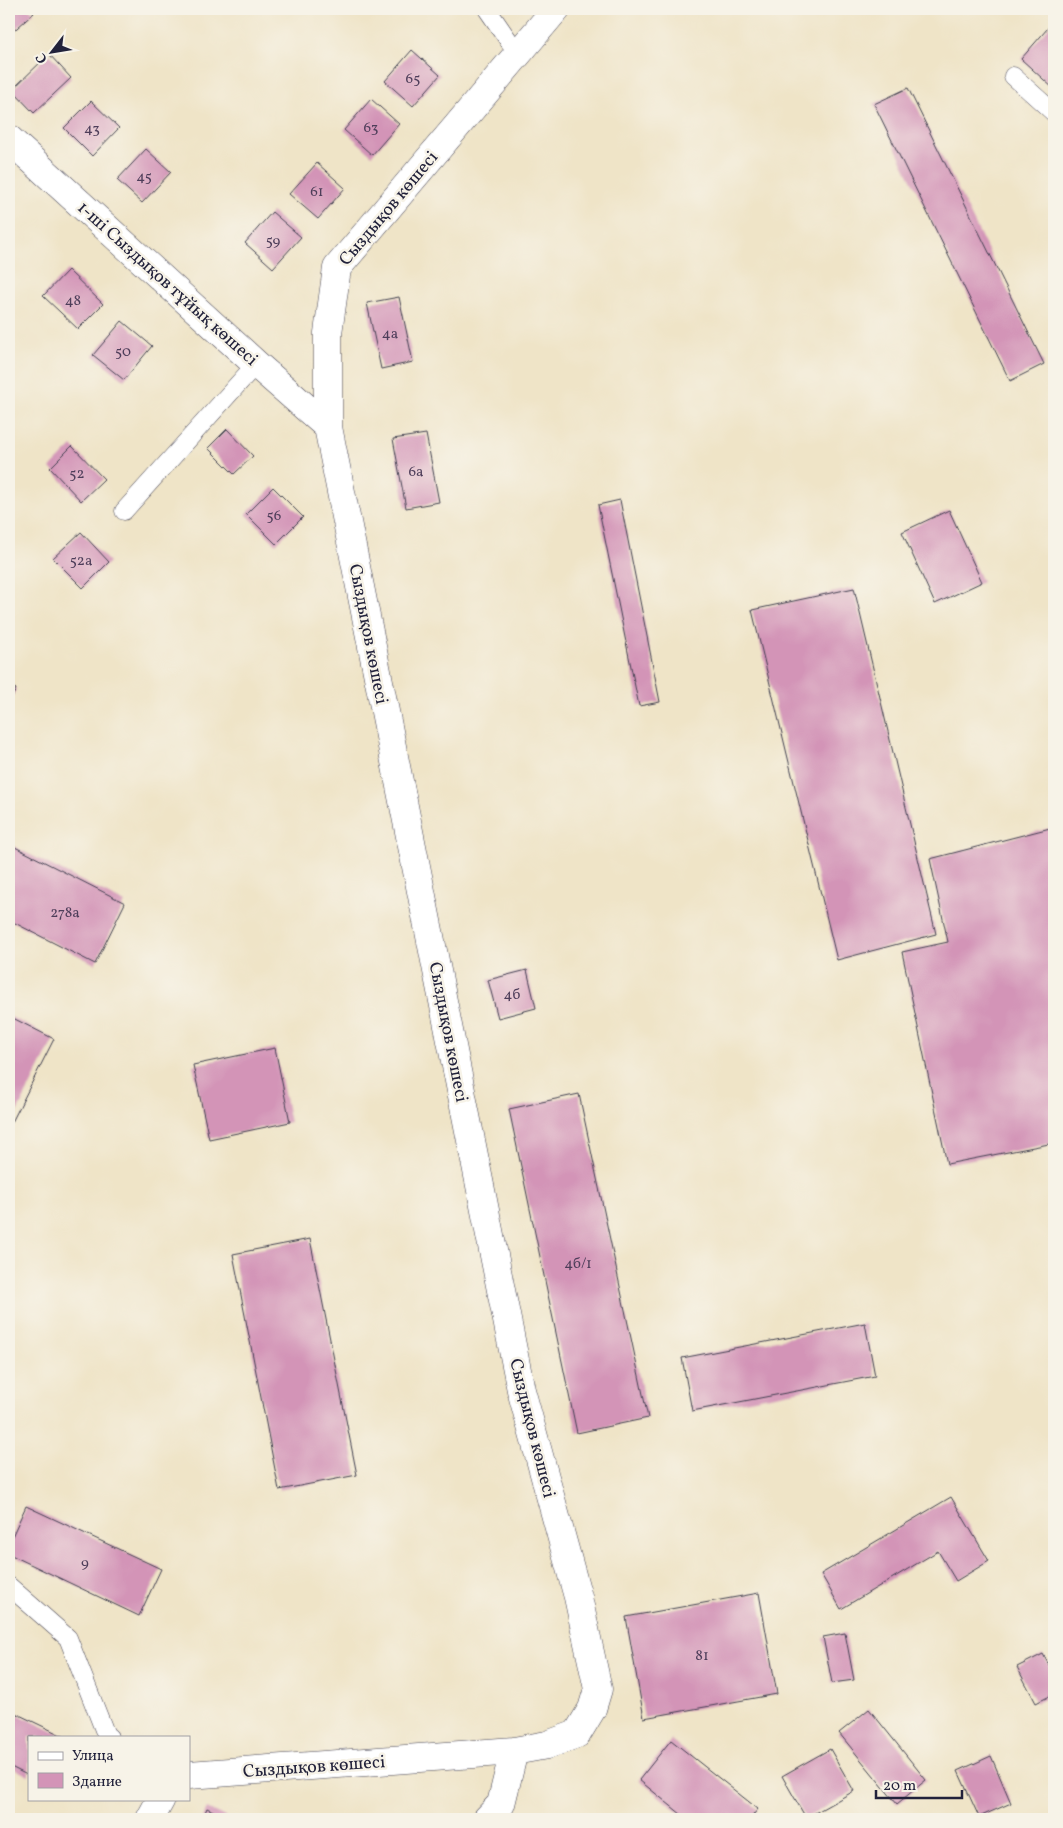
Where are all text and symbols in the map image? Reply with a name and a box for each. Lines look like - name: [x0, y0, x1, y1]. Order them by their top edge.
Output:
- north arrow: [28, 28, 78, 78]
- text: С: [32, 49, 53, 67]
- house number: 65: [406, 69, 420, 90]
- house number: 63: [363, 118, 379, 139]
- house number: 43: [84, 119, 100, 140]
- street label: Сыздықов көшесі: [334, 146, 445, 272]
- house number: 45: [136, 167, 152, 188]
- house number: 61: [310, 182, 324, 203]
- street label: 1-ші Сыздықов тұйық көшесі: [71, 196, 263, 372]
- house number: 59: [266, 231, 281, 252]
- house number: 48: [65, 291, 81, 312]
- house number: 4а: [382, 324, 398, 345]
- house number: 50: [115, 342, 131, 363]
- house number: 6а: [408, 462, 424, 483]
- house number: 52: [69, 464, 85, 485]
- house number: 56: [267, 506, 281, 527]
- house number: 52а: [70, 551, 92, 572]
- street label: Сыздықов көшесі: [342, 562, 393, 707]
- house number: 278а: [50, 903, 80, 924]
- street label: Сыздықов көшесі: [422, 960, 473, 1105]
- house number: 4б: [504, 985, 521, 1006]
- house number: 4б/1: [564, 1254, 592, 1275]
- street label: Сыздықов көшесі: [502, 1356, 561, 1501]
- house number: 9: [81, 1553, 89, 1574]
- house number: 81: [695, 1646, 709, 1667]
- legend: [28, 1736, 190, 1800]
- text: Улица: [72, 1746, 114, 1767]
- street label: Сыздықов көшесі: [242, 1750, 386, 1785]
- scale bar: [876, 1768, 962, 1800]
- text: Здание: [72, 1772, 122, 1793]
- text: 20 m: [883, 1776, 916, 1797]

